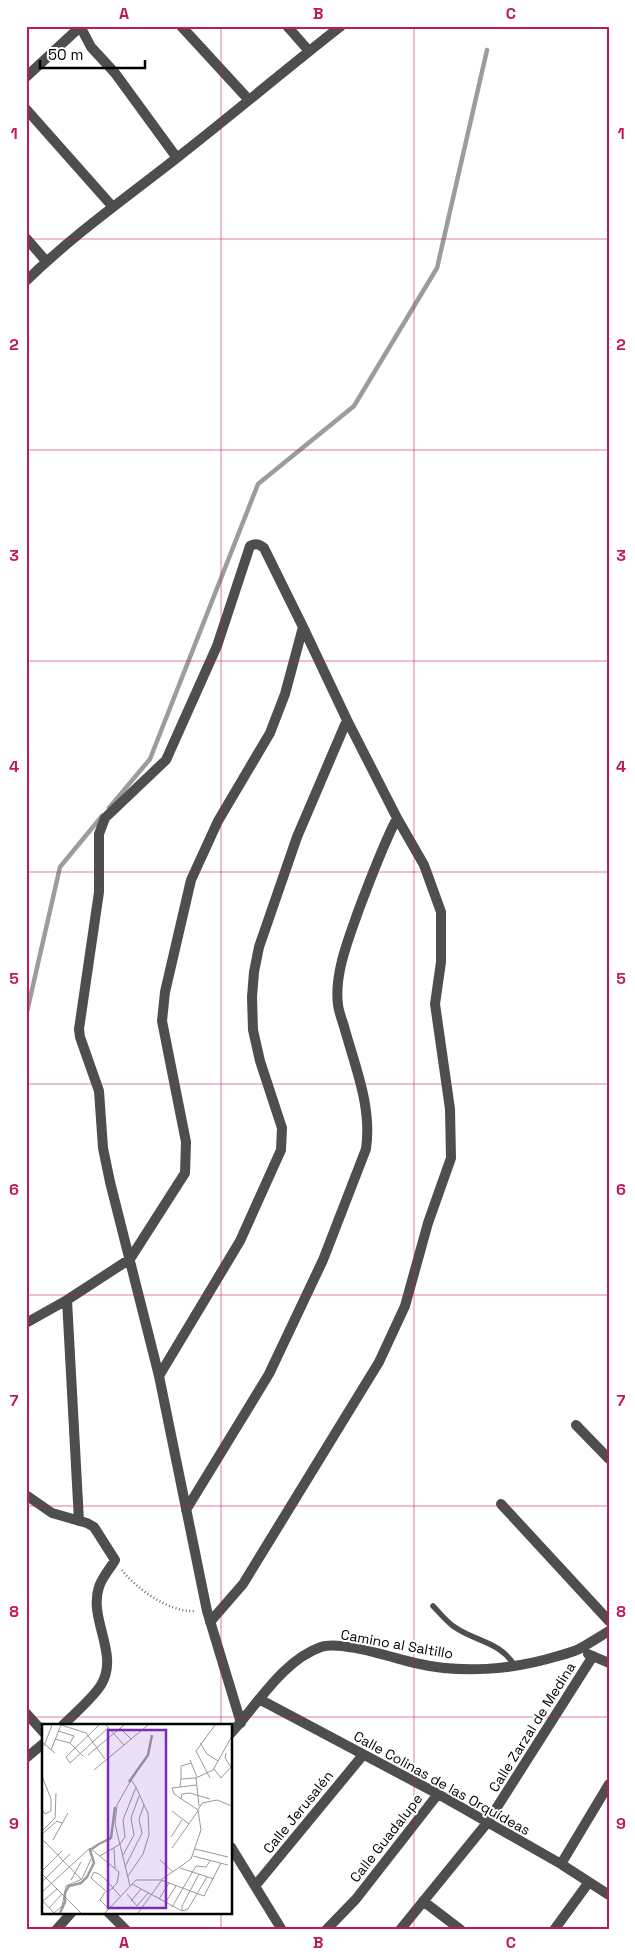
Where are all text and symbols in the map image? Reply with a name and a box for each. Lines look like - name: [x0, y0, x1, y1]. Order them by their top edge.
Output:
- text: A: [119, 3, 129, 24]
- text: B: [313, 3, 323, 24]
- text: C: [506, 3, 516, 24]
- scale bar: [40, 38, 145, 70]
- text: 50 m: [48, 45, 83, 64]
- text: 1: [10, 123, 18, 144]
- text: 1: [617, 123, 625, 144]
- text: 2: [9, 334, 19, 355]
- text: 2: [616, 334, 626, 355]
- text: 3: [9, 545, 19, 566]
- text: 3: [616, 545, 626, 566]
- text: 4: [9, 756, 19, 777]
- text: 4: [616, 756, 626, 777]
- text: 5: [9, 968, 19, 989]
- text: 5: [616, 968, 626, 989]
- text: 6: [9, 1179, 19, 1200]
- text: 6: [616, 1179, 626, 1200]
- text: 7: [10, 1390, 19, 1411]
- text: 7: [617, 1390, 626, 1411]
- text: 8: [9, 1601, 19, 1622]
- text: 8: [616, 1601, 626, 1622]
- street label: Camino al Saltillo: [339, 1625, 455, 1663]
- street label: Calle Zarzal de Medina: [485, 1659, 579, 1795]
- inset map: [42, 1724, 232, 1914]
- street label: Calle Colinas de las Orquídeas: [351, 1727, 533, 1839]
- street label: Calle Jerusalén: [259, 1767, 337, 1857]
- street label: Calle Guadalupe: [346, 1790, 426, 1886]
- text: 9: [9, 1813, 19, 1834]
- text: 9: [616, 1813, 626, 1834]
- text: A: [119, 1932, 129, 1953]
- text: B: [313, 1932, 323, 1953]
- text: C: [506, 1932, 516, 1953]

